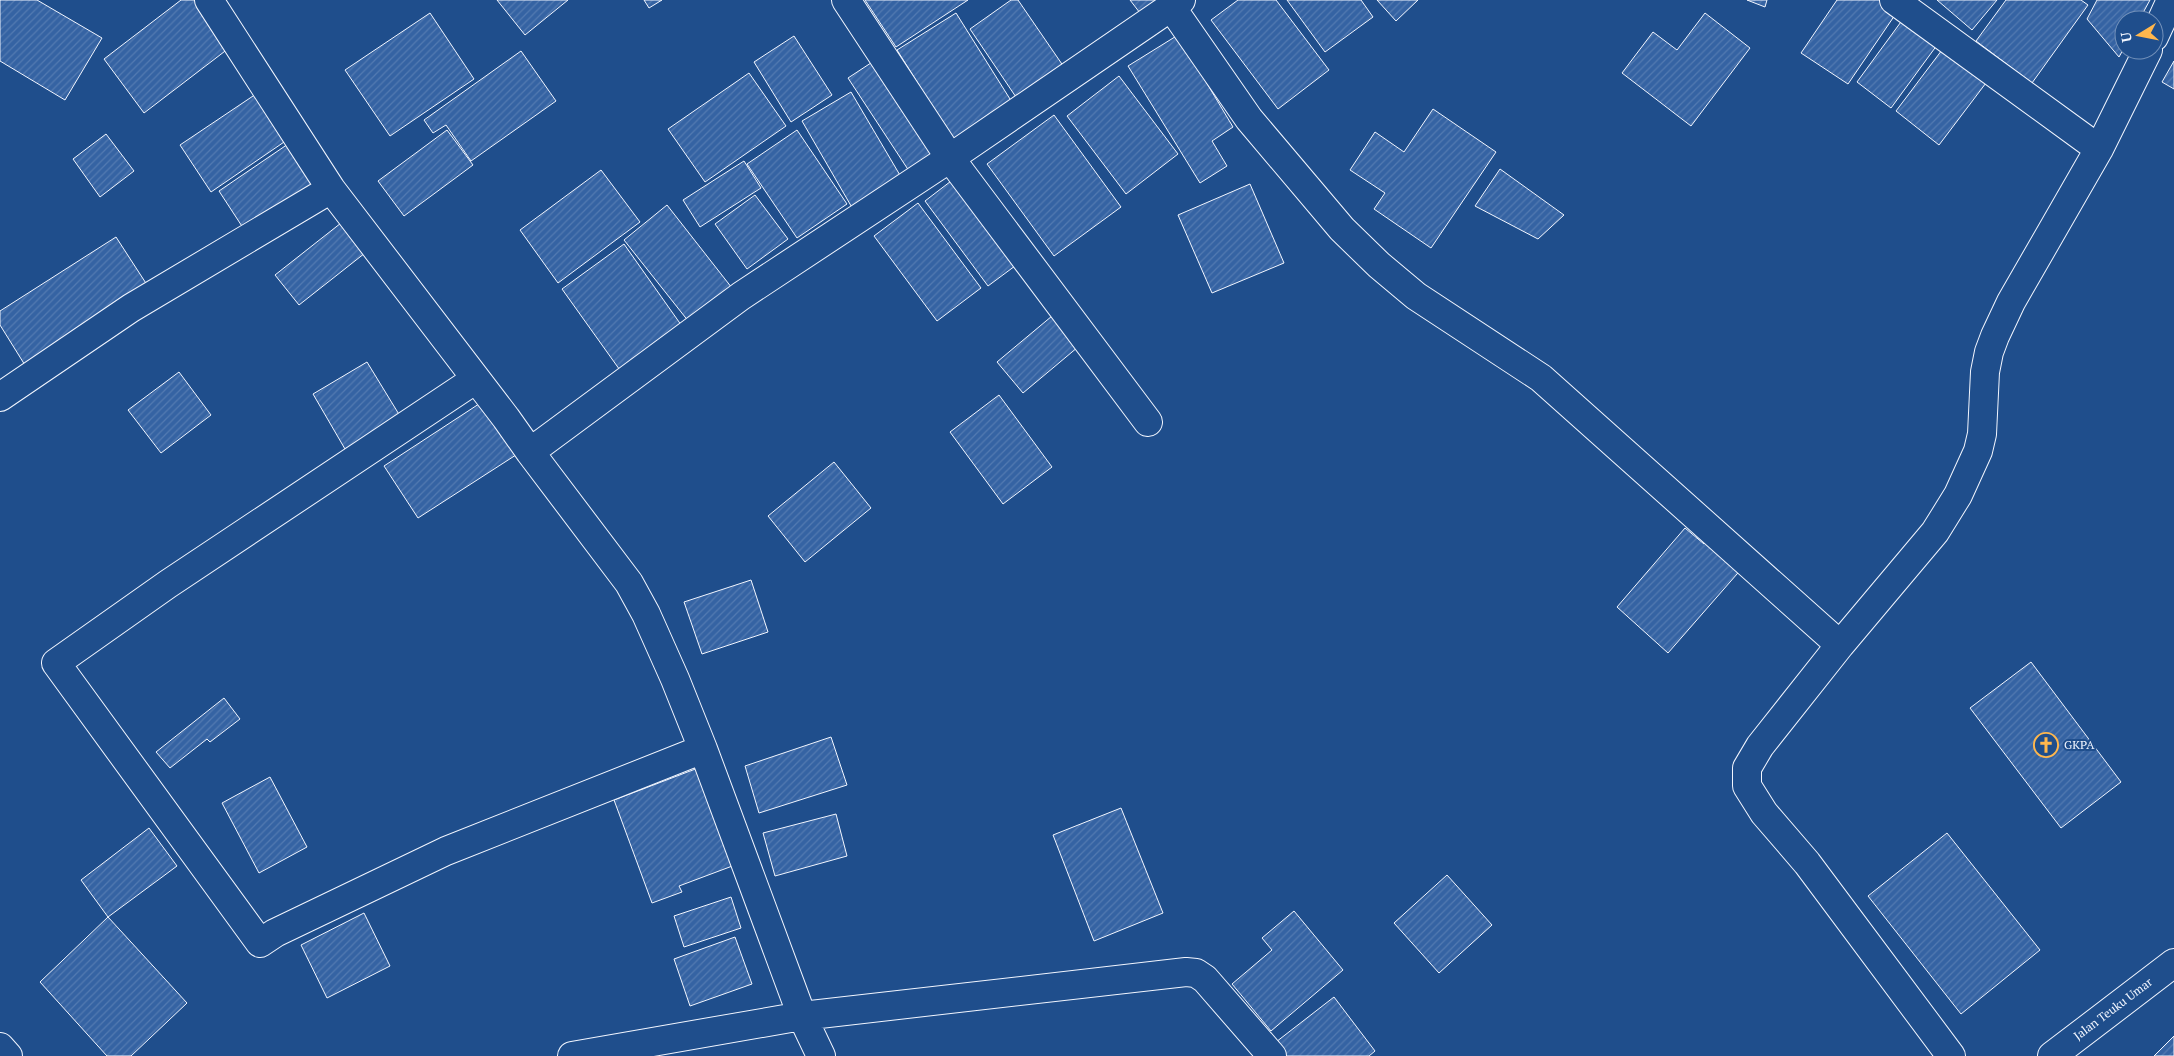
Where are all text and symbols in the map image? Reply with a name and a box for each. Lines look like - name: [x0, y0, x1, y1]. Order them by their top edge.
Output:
- north arrow: [2114, 10, 2164, 60]
- text: U: [2115, 31, 2136, 44]
- church icon: GKPA: [2033, 732, 2059, 758]
- place label: GKPA: [2064, 737, 2095, 752]
- street label: Jalan Teuku Umar: [2070, 974, 2155, 1043]

